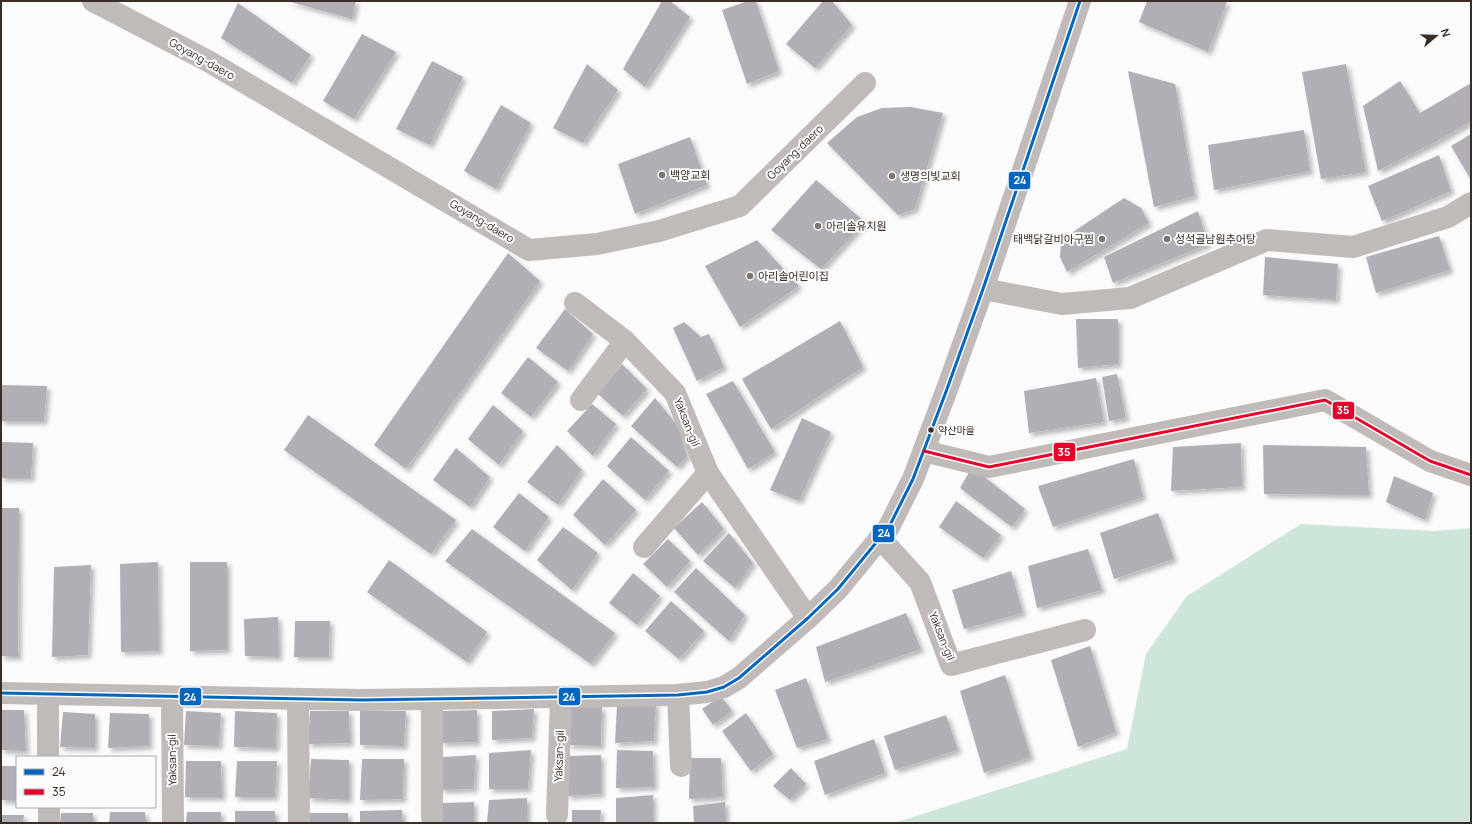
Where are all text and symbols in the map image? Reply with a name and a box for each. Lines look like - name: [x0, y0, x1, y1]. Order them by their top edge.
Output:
- north arrow: [1416, 16, 1456, 56]
- text: N: [1438, 26, 1454, 39]
- street label: Goyang-daero: [167, 34, 238, 83]
- street label: Goyang-daero: [763, 121, 826, 182]
- place label: 백양교회: [670, 167, 710, 182]
- place label: 생명의빛교회: [900, 168, 961, 183]
- marker: 백양교회: [657, 170, 667, 180]
- marker: 생명의빛교회: [887, 171, 897, 181]
- line badge: 24: [1008, 171, 1031, 190]
- text: 24: [1013, 172, 1027, 187]
- street label: Goyang-daero: [447, 195, 518, 246]
- place label: 아리솔유치원: [826, 218, 887, 233]
- marker: 아리솔유치원: [813, 221, 823, 231]
- place label: 태백닭갈비아구찜: [1013, 231, 1094, 246]
- place label: 성석골남원추어탕: [1175, 231, 1256, 246]
- marker: 태백닭갈비아구찜: [1097, 234, 1107, 244]
- marker: 성석골남원추어탕: [1162, 234, 1172, 244]
- place label: 아리솔어린이집: [758, 268, 829, 283]
- marker: 아리솔어린이집: [745, 271, 755, 281]
- street label: Yaksan-gil: [671, 395, 704, 448]
- line badge: 35: [1332, 401, 1355, 420]
- text: 35: [1337, 402, 1349, 417]
- place label: 약산마을: [938, 423, 975, 437]
- marker: 약산마을: [926, 425, 936, 435]
- line badge: 35: [1053, 442, 1076, 462]
- text: 35: [1058, 444, 1070, 459]
- line badge: 24: [872, 524, 895, 543]
- text: 24: [877, 525, 891, 540]
- street label: Yaksan-gil: [926, 609, 959, 662]
- line badge: 24: [179, 687, 202, 706]
- line badge: 24: [558, 687, 581, 706]
- text: 24: [183, 689, 197, 704]
- text: 24: [562, 689, 576, 704]
- street label: Yaksan-gil: [550, 730, 567, 782]
- street label: Yaksan-gil: [164, 734, 179, 786]
- legend: [16, 756, 156, 808]
- text: 24: [52, 763, 66, 780]
- text: 35: [52, 783, 66, 800]

